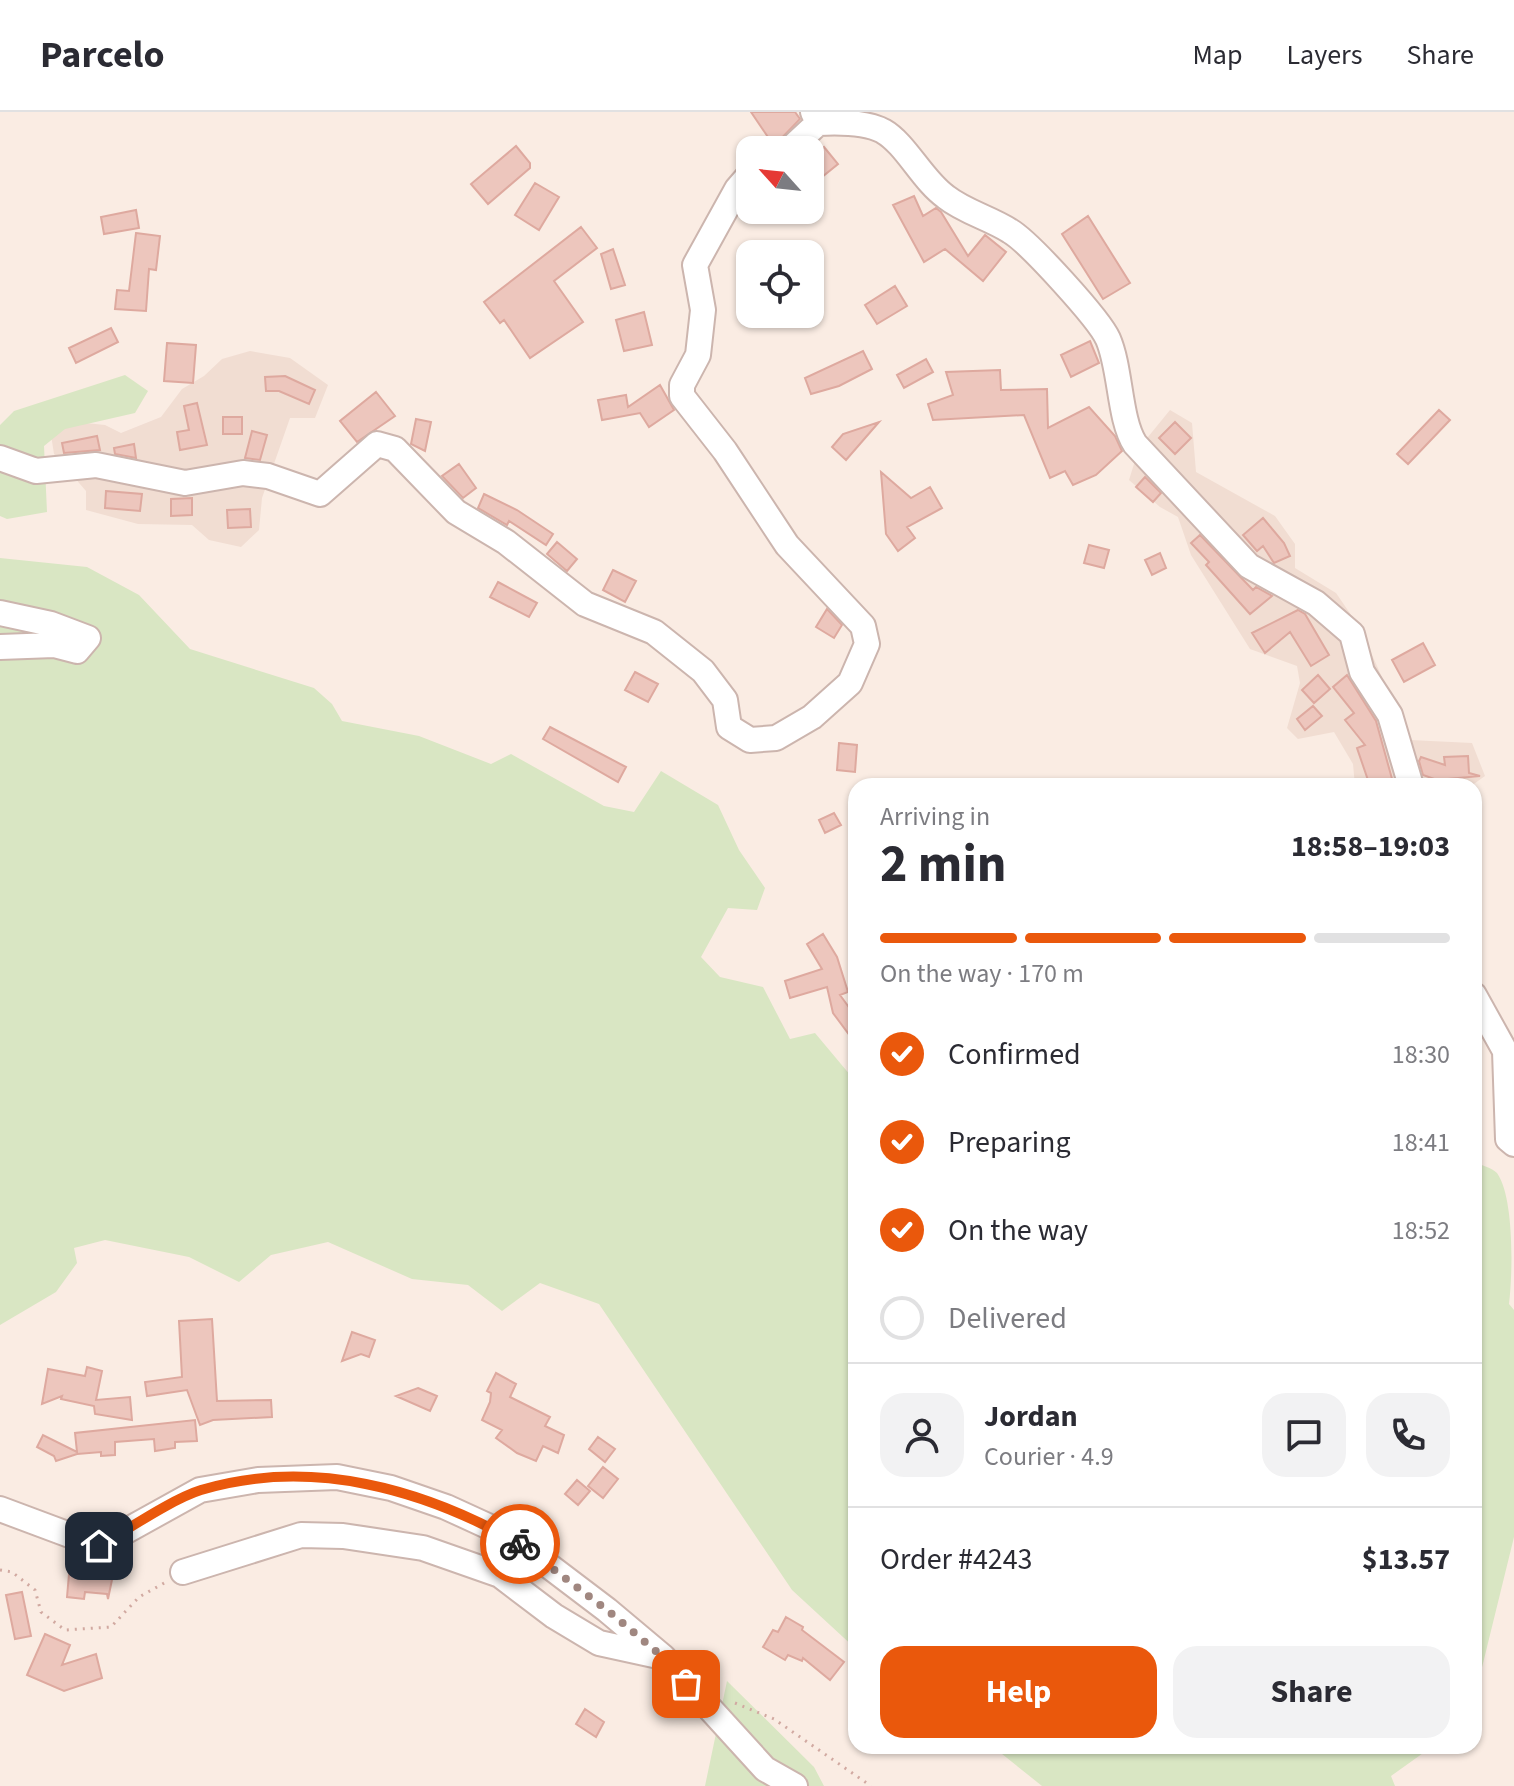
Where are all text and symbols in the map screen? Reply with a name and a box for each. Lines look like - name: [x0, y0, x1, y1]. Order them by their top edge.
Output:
- text: Parcelo: [40, 28, 165, 82]
- text: Map: [1192, 35, 1242, 75]
- text: Layers: [1286, 35, 1362, 75]
- text: Share: [1406, 35, 1474, 75]
- north arrow: [736, 136, 824, 224]
- map controls: [736, 136, 824, 328]
- button: locate: [736, 240, 824, 328]
- text: Arriving in: [880, 798, 990, 835]
- text: 18:58–19:03: [1291, 825, 1450, 868]
- text: 2 min: [880, 828, 1007, 902]
- text: On the way · 170 m: [880, 955, 1084, 992]
- icon: check: [880, 1032, 924, 1076]
- text: Confirmed: [948, 1033, 1081, 1076]
- text: 18:30: [1392, 1036, 1450, 1073]
- icon: check: [880, 1120, 924, 1164]
- text: Preparing: [948, 1121, 1071, 1164]
- text: 18:41: [1392, 1124, 1450, 1161]
- icon: check: [880, 1208, 924, 1252]
- text: On the way: [948, 1209, 1088, 1252]
- text: 18:52: [1392, 1212, 1450, 1249]
- text: Delivered: [948, 1297, 1067, 1340]
- button: person: [880, 1393, 964, 1477]
- button: chat: [1262, 1393, 1346, 1477]
- button: phone: [1366, 1393, 1450, 1477]
- text: Jordan: [984, 1395, 1078, 1438]
- text: Courier · 4.9: [984, 1438, 1114, 1475]
- courier: [480, 1504, 560, 1584]
- pin: [65, 1512, 133, 1580]
- icon: bike: [498, 1522, 542, 1566]
- icon: home: [77, 1524, 121, 1568]
- text: Order #4243: [880, 1538, 1033, 1581]
- text: $13.57: [1362, 1538, 1450, 1581]
- button: Help: [880, 1646, 1157, 1738]
- button: Share: [1173, 1646, 1450, 1738]
- pin: [652, 1650, 720, 1718]
- icon: bag: [664, 1662, 708, 1706]

